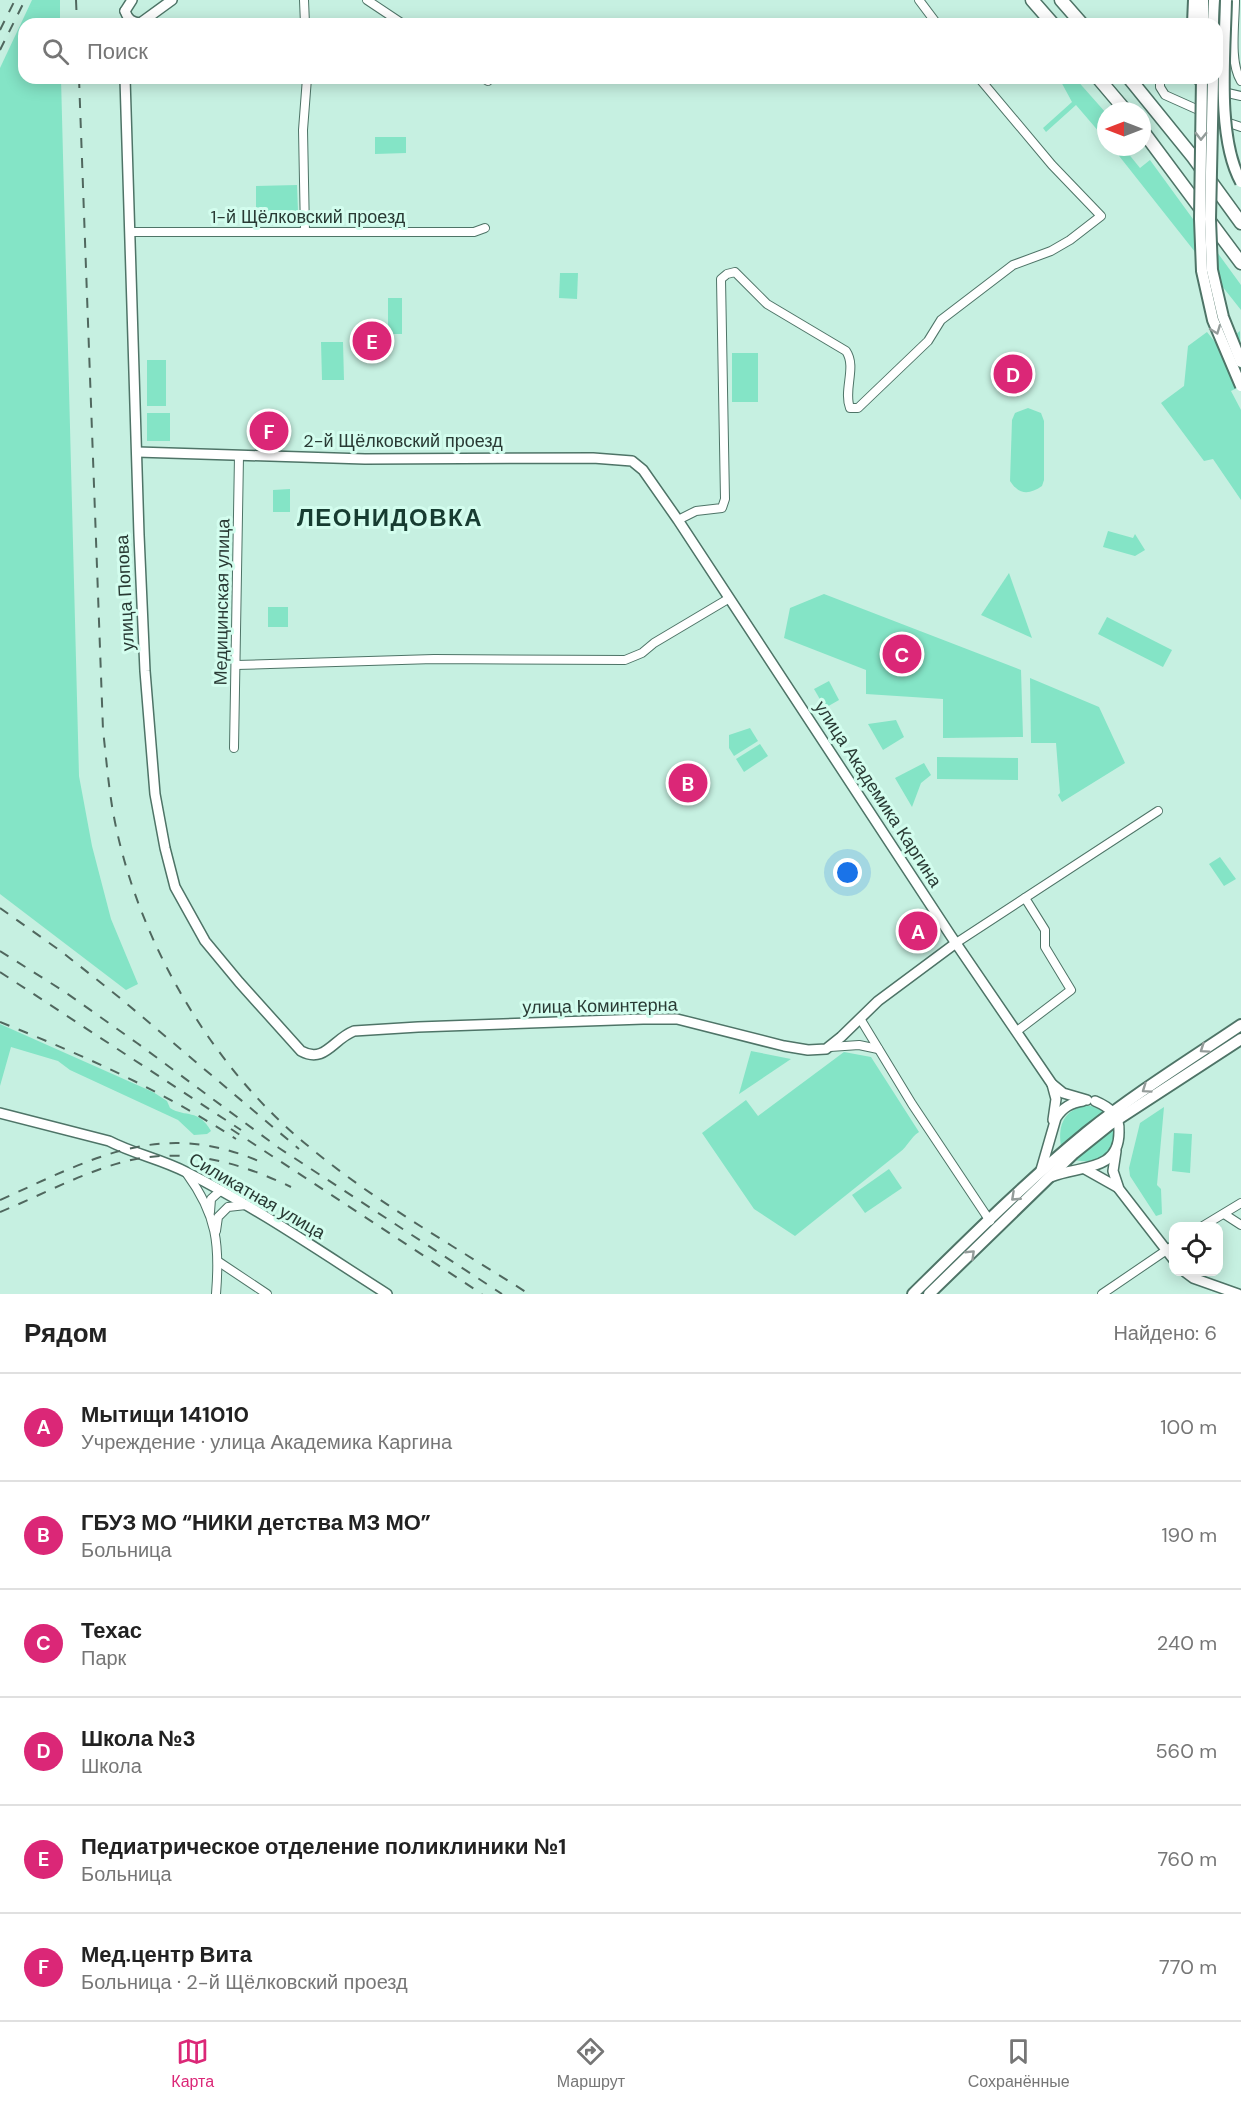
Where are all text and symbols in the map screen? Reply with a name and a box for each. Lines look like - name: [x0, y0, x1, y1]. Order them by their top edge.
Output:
- search box: [18, 18, 1223, 84]
- icon: search: [39, 35, 72, 68]
- text: Поиск: [87, 37, 148, 66]
- north arrow: [1097, 102, 1151, 156]
- one-way arrow: [1195, 132, 1207, 141]
- street label: 1-й Щёлковский проезд: [211, 205, 406, 229]
- pin: E: [352, 318, 392, 364]
- one-way arrow: [1209, 324, 1222, 334]
- pin: D: [994, 352, 1032, 397]
- pin: F: [250, 408, 288, 454]
- street label: 2-й Щёлковский проезд: [303, 429, 503, 453]
- district label: ЛЕОНИДОВКА: [297, 502, 483, 533]
- street label: Медицинская улица: [209, 517, 235, 686]
- street label: улица Попова: [110, 533, 140, 652]
- pin: C: [882, 632, 922, 676]
- street label: улица Академика Каргина: [809, 696, 948, 893]
- pin: B: [668, 760, 708, 806]
- your location: [833, 858, 862, 887]
- pin: A: [898, 908, 938, 954]
- street label: улица Коминтерна: [522, 993, 679, 1019]
- one-way arrow: [1200, 1042, 1211, 1053]
- one-way arrow: [1141, 1082, 1152, 1093]
- street label: Силикатная улица: [184, 1147, 330, 1245]
- one-way arrow: [1011, 1190, 1022, 1201]
- map controls: [1169, 1222, 1223, 1276]
- button: locate: [1169, 1222, 1223, 1276]
- one-way arrow: [963, 1250, 974, 1261]
- text: Рядом: [24, 1316, 107, 1350]
- text: Найдено: 6: [1113, 1320, 1217, 1346]
- text: Мытищи 141010: [81, 1400, 249, 1429]
- text: A: [36, 1414, 51, 1440]
- text: 100 m: [1160, 1414, 1217, 1440]
- text: Учреждение · улица Академика Каргина: [81, 1429, 452, 1455]
- text: ГБУЗ МО “НИКИ детства МЗ МО”: [81, 1508, 431, 1537]
- text: B: [37, 1522, 50, 1548]
- text: 190 m: [1161, 1522, 1217, 1548]
- text: Больница: [81, 1537, 172, 1563]
- text: Техас: [81, 1616, 142, 1645]
- text: C: [36, 1630, 51, 1656]
- text: 240 m: [1157, 1630, 1217, 1656]
- text: Парк: [81, 1645, 126, 1671]
- text: Школа №3: [81, 1724, 196, 1753]
- text: D: [36, 1738, 51, 1764]
- text: 560 m: [1155, 1738, 1217, 1764]
- text: Школа: [81, 1753, 142, 1779]
- text: Педиатрическое отделение поликлиники №1: [81, 1832, 566, 1861]
- text: E: [38, 1846, 49, 1872]
- text: 760 m: [1157, 1846, 1217, 1872]
- text: Больница: [81, 1861, 172, 1887]
- text: Мед.центр Вита: [81, 1940, 252, 1969]
- text: F: [38, 1954, 49, 1980]
- text: 770 m: [1159, 1954, 1217, 1980]
- text: Больница · 2-й Щёлковский проезд: [81, 1969, 408, 1995]
- tab: Карта: [171, 2035, 214, 2092]
- tab: Маршрут: [557, 2035, 625, 2092]
- tab: Сохранённые: [968, 2035, 1070, 2092]

